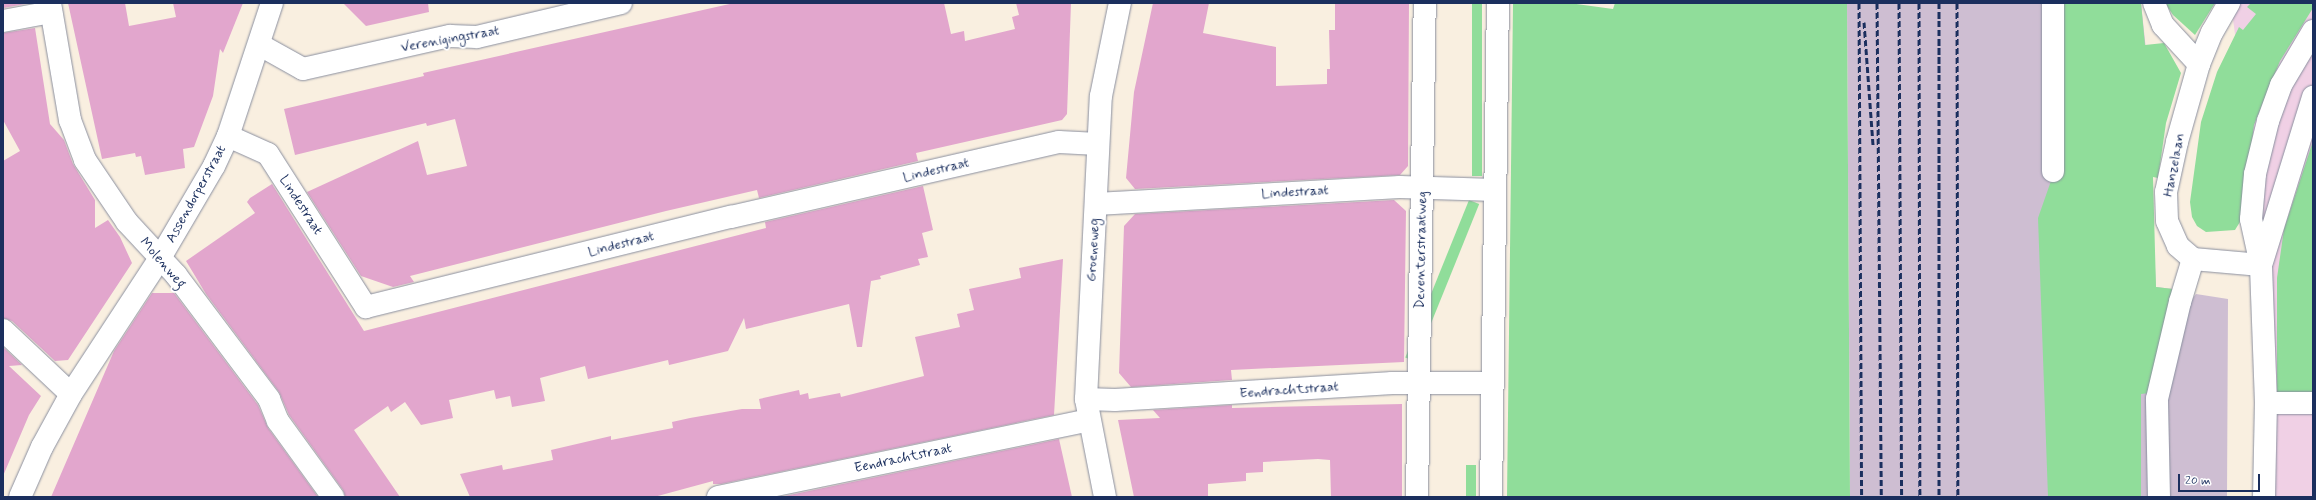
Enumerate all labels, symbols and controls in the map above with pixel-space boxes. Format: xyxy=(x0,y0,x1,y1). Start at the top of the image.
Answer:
street label: Verenigingstraat xyxy=(399,22,501,56)
street label: Hanzelaan xyxy=(2160,132,2188,198)
street label: Assendorperstraat xyxy=(162,142,230,246)
street label: Lindestraat xyxy=(901,154,971,186)
street label: Lindestraat xyxy=(276,172,326,238)
street label: Lindestraat xyxy=(1261,182,1329,202)
street label: Deventerstraatweg xyxy=(1412,191,1430,309)
street label: Groeneweg xyxy=(1083,218,1103,282)
street label: Lindestraat xyxy=(586,228,656,260)
street label: Molenweg xyxy=(136,234,190,292)
street label: Eendrachtstraat xyxy=(1239,378,1339,402)
street label: Eendrachtstraat xyxy=(853,439,953,477)
scale bar xyxy=(2180,466,2262,492)
text: 20 m xyxy=(2185,473,2211,489)

